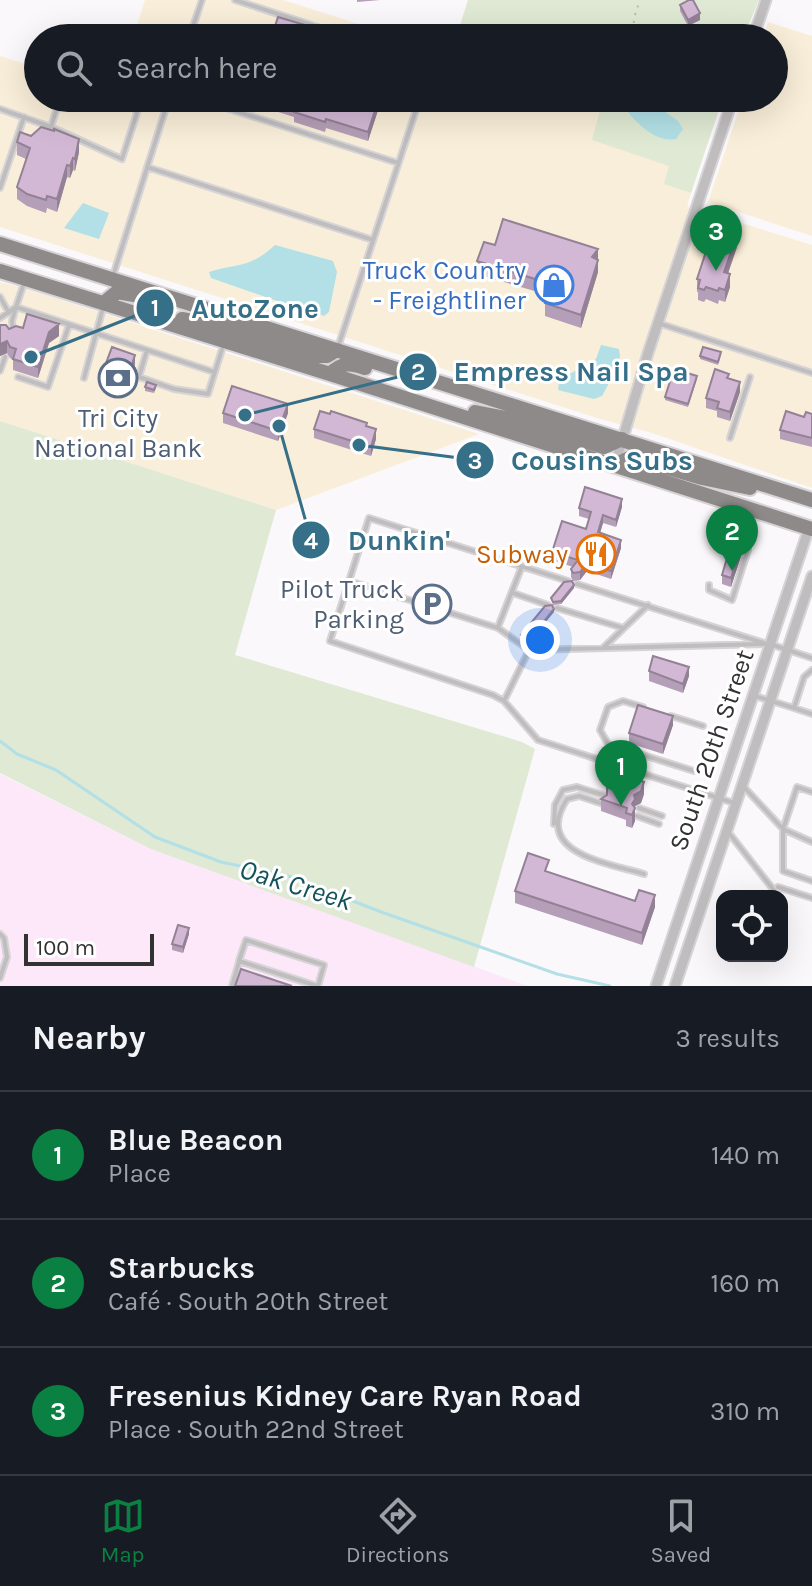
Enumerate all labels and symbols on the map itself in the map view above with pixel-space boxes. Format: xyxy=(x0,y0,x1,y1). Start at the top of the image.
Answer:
pin: 3 xyxy=(690,205,742,271)
place label: Truck Country - Freightliner xyxy=(363,255,527,316)
shop icon: Truck Country - Freightliner xyxy=(533,264,575,306)
callout: AutoZone xyxy=(135,282,335,334)
text: AutoZone xyxy=(191,292,319,325)
text: 1 xyxy=(151,294,159,322)
callout: Empress Nail Spa xyxy=(398,346,705,398)
text: Empress Nail Spa xyxy=(453,355,689,388)
bank icon: Tri City National Bank xyxy=(97,357,139,399)
text: 2 xyxy=(411,358,425,386)
place label: Tri City National Bank xyxy=(34,403,202,464)
callout: Cousins Subs xyxy=(455,434,709,486)
text: Cousins Subs xyxy=(511,444,693,477)
text: 3 xyxy=(468,447,482,475)
pin: 2 xyxy=(706,505,758,571)
callout: Dunkin' xyxy=(291,514,466,566)
text: Dunkin' xyxy=(348,524,450,557)
text: 4 xyxy=(304,527,318,555)
restaurant icon: Subway xyxy=(575,533,617,575)
place label: Subway xyxy=(476,539,568,570)
place label: Pilot Truck Parking xyxy=(280,574,404,635)
parking icon: Pilot Truck Parking xyxy=(411,583,453,625)
your location xyxy=(520,620,560,660)
street label: South 20th Street xyxy=(662,645,761,855)
pin: 1 xyxy=(595,740,647,806)
water label: Oak Creek xyxy=(236,852,357,917)
scale bar xyxy=(24,930,154,966)

